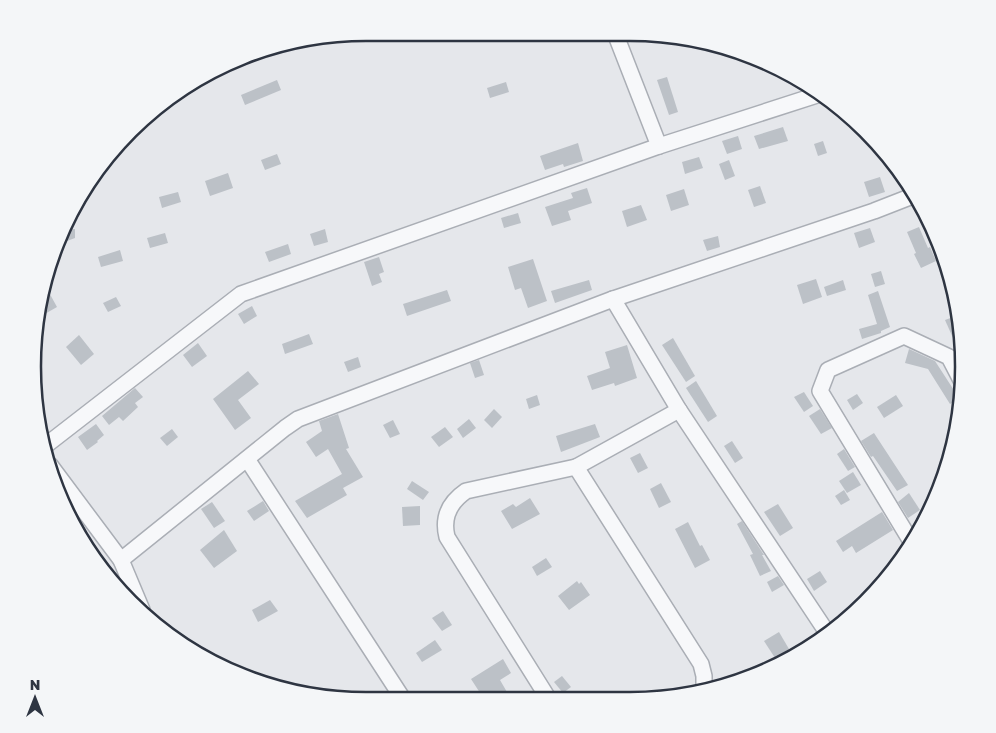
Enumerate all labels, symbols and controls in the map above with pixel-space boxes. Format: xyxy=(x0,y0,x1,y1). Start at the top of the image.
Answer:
north arrow xyxy=(10,673,60,723)
text: N xyxy=(30,676,40,693)

